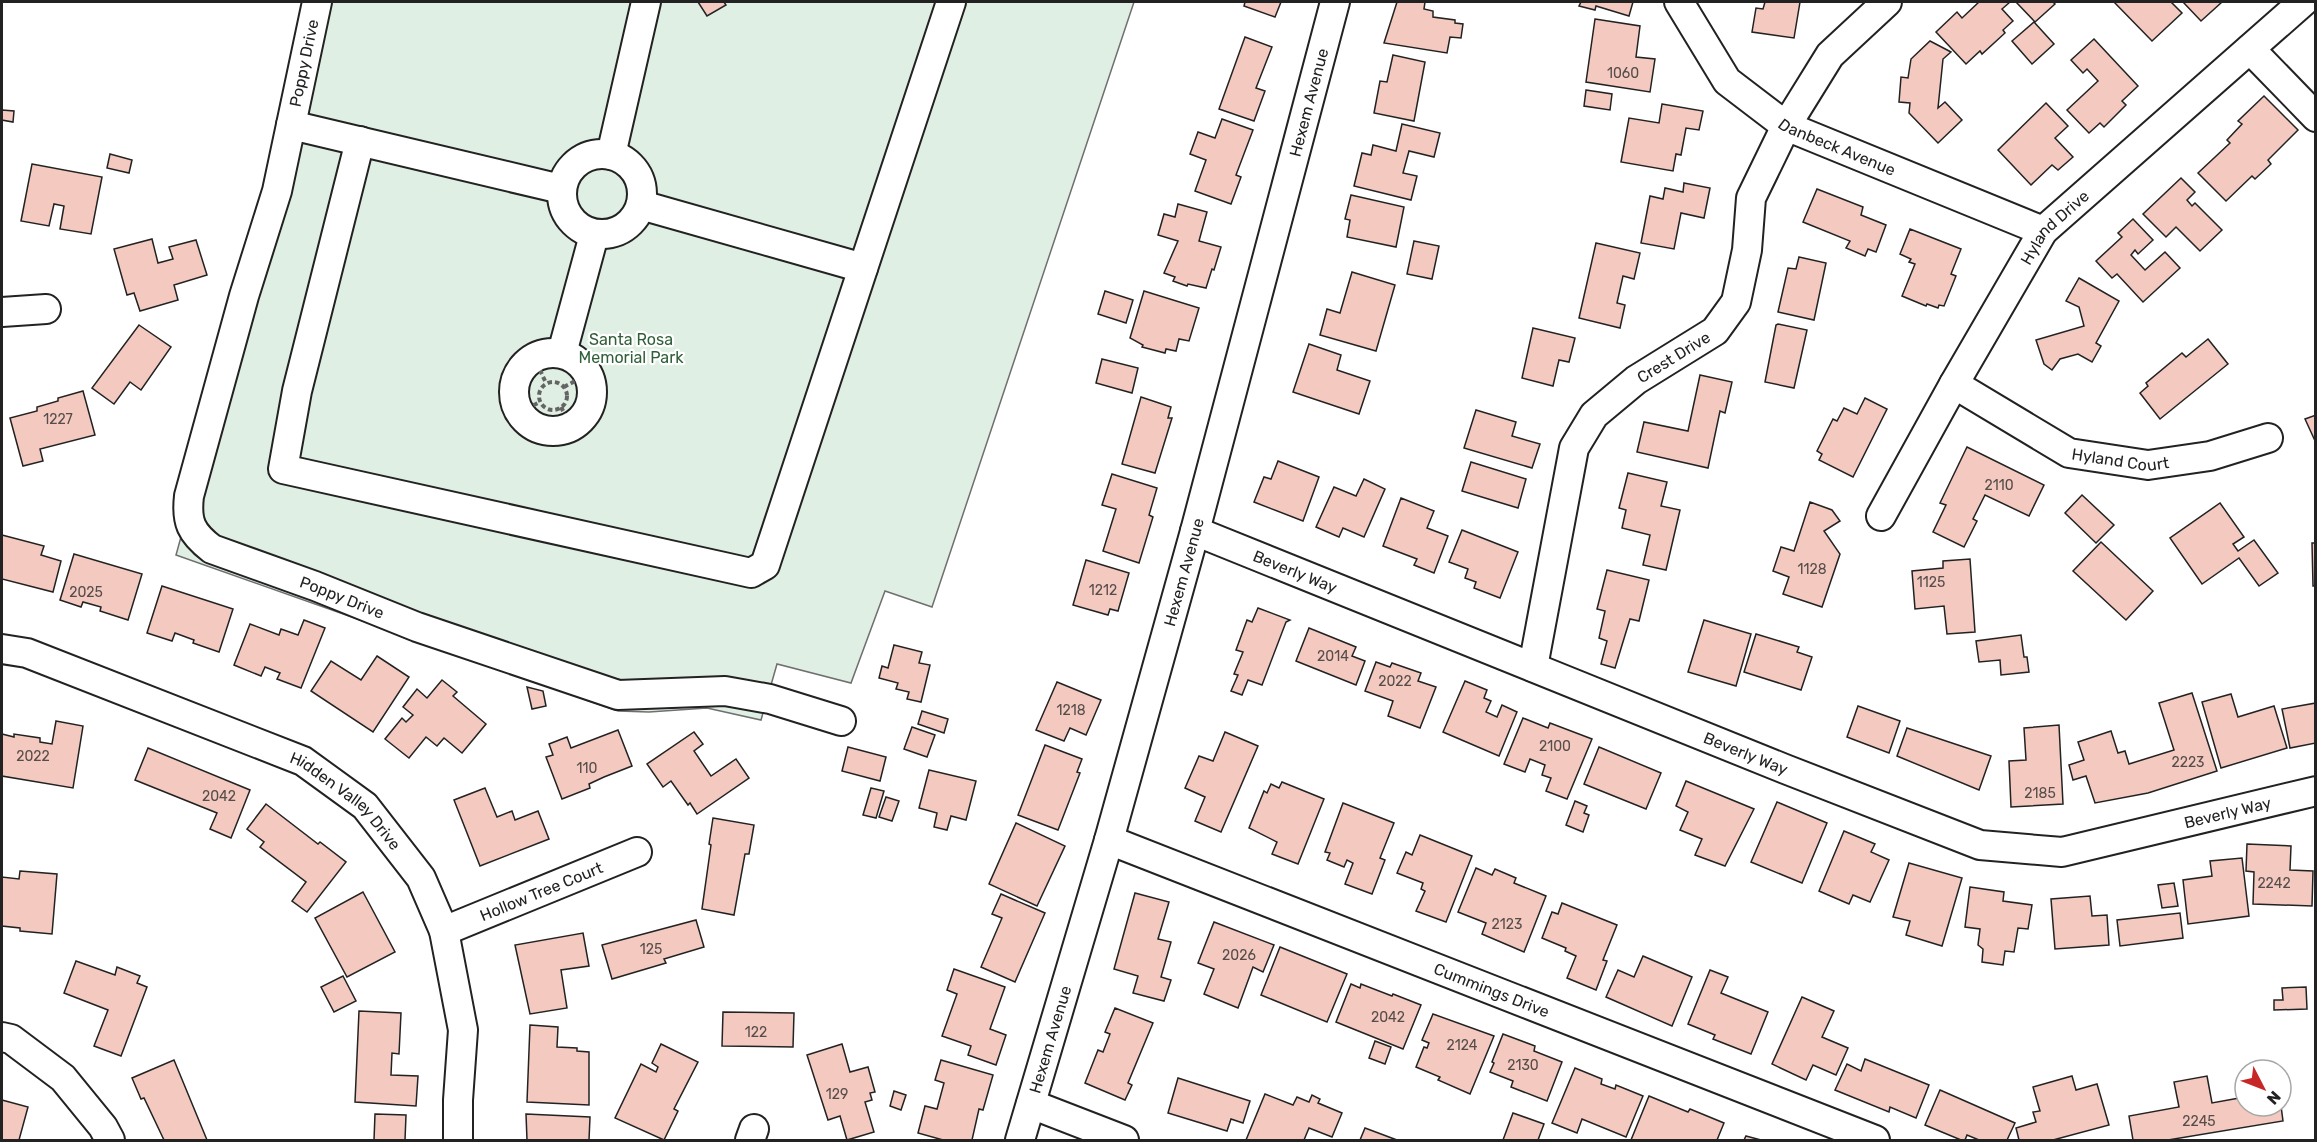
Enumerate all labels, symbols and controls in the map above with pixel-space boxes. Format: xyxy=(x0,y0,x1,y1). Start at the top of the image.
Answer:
street label: Poppy Drive xyxy=(285,17,323,108)
street label: Hexem Avenue xyxy=(1285,46,1332,159)
house number: 1060 xyxy=(1607,65,1639,82)
street label: Danbeck Avenue xyxy=(1775,114,1899,179)
street label: Hyland Drive xyxy=(2016,186,2092,268)
street label: Crest Drive xyxy=(1633,327,1713,387)
park label: Santa Rosa Memorial Park xyxy=(579,330,684,367)
house number: 1227 xyxy=(43,411,73,428)
street label: Hyland Court xyxy=(2070,444,2170,475)
house number: 2110 xyxy=(1984,477,2014,494)
street label: Hexem Avenue xyxy=(1159,516,1208,628)
street label: Beverly Way xyxy=(1250,546,1340,597)
house number: 1128 xyxy=(1797,561,1827,578)
street label: Poppy Drive xyxy=(297,572,387,622)
house number: 1125 xyxy=(1917,574,1945,591)
house number: 1212 xyxy=(1089,582,1117,599)
house number: 2025 xyxy=(69,584,103,601)
house number: 2014 xyxy=(1317,648,1349,665)
house number: 2022 xyxy=(1378,673,1412,690)
house number: 1218 xyxy=(1056,702,1086,719)
street label: Beverly Way xyxy=(1701,728,1791,779)
house number: 2100 xyxy=(1539,738,1571,755)
street label: Hidden Valley Drive xyxy=(288,747,405,854)
house number: 2022 xyxy=(16,748,50,765)
house number: 2223 xyxy=(2171,754,2205,771)
house number: 110 xyxy=(577,760,598,777)
house number: 2185 xyxy=(2024,785,2056,802)
house number: 2042 xyxy=(202,788,236,805)
street label: Beverly Way xyxy=(2182,793,2273,832)
street label: Hollow Tree Court xyxy=(477,858,605,925)
house number: 2242 xyxy=(2257,875,2291,892)
house number: 2123 xyxy=(1492,916,1522,933)
house number: 125 xyxy=(640,941,662,958)
house number: 2026 xyxy=(1222,947,1256,964)
street label: Cummings Drive xyxy=(1431,959,1552,1021)
street label: Hexem Avenue xyxy=(1025,983,1075,1095)
house number: 2042 xyxy=(1371,1009,1405,1026)
house number: 122 xyxy=(745,1024,767,1041)
house number: 2124 xyxy=(1447,1037,1478,1054)
house number: 2130 xyxy=(1507,1057,1539,1074)
north arrow xyxy=(2233,1058,2293,1118)
house number: 129 xyxy=(826,1086,848,1103)
text: N xyxy=(2263,1087,2285,1108)
house number: 2245 xyxy=(2182,1113,2216,1130)

